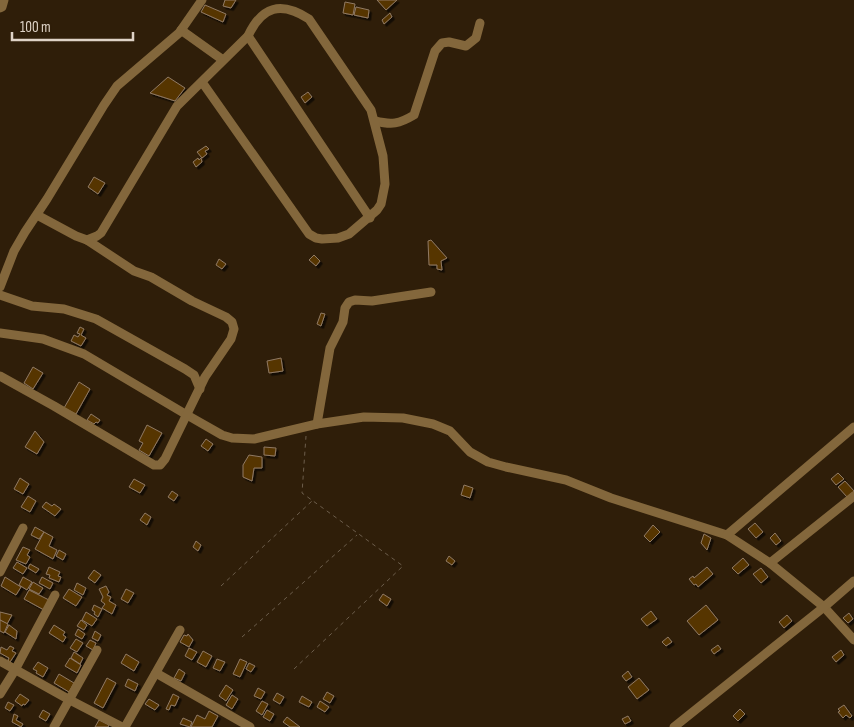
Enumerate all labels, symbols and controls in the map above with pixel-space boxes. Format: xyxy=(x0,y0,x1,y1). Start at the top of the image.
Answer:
scale bar xyxy=(12,10,134,42)
text: 100 m xyxy=(20,18,51,37)

